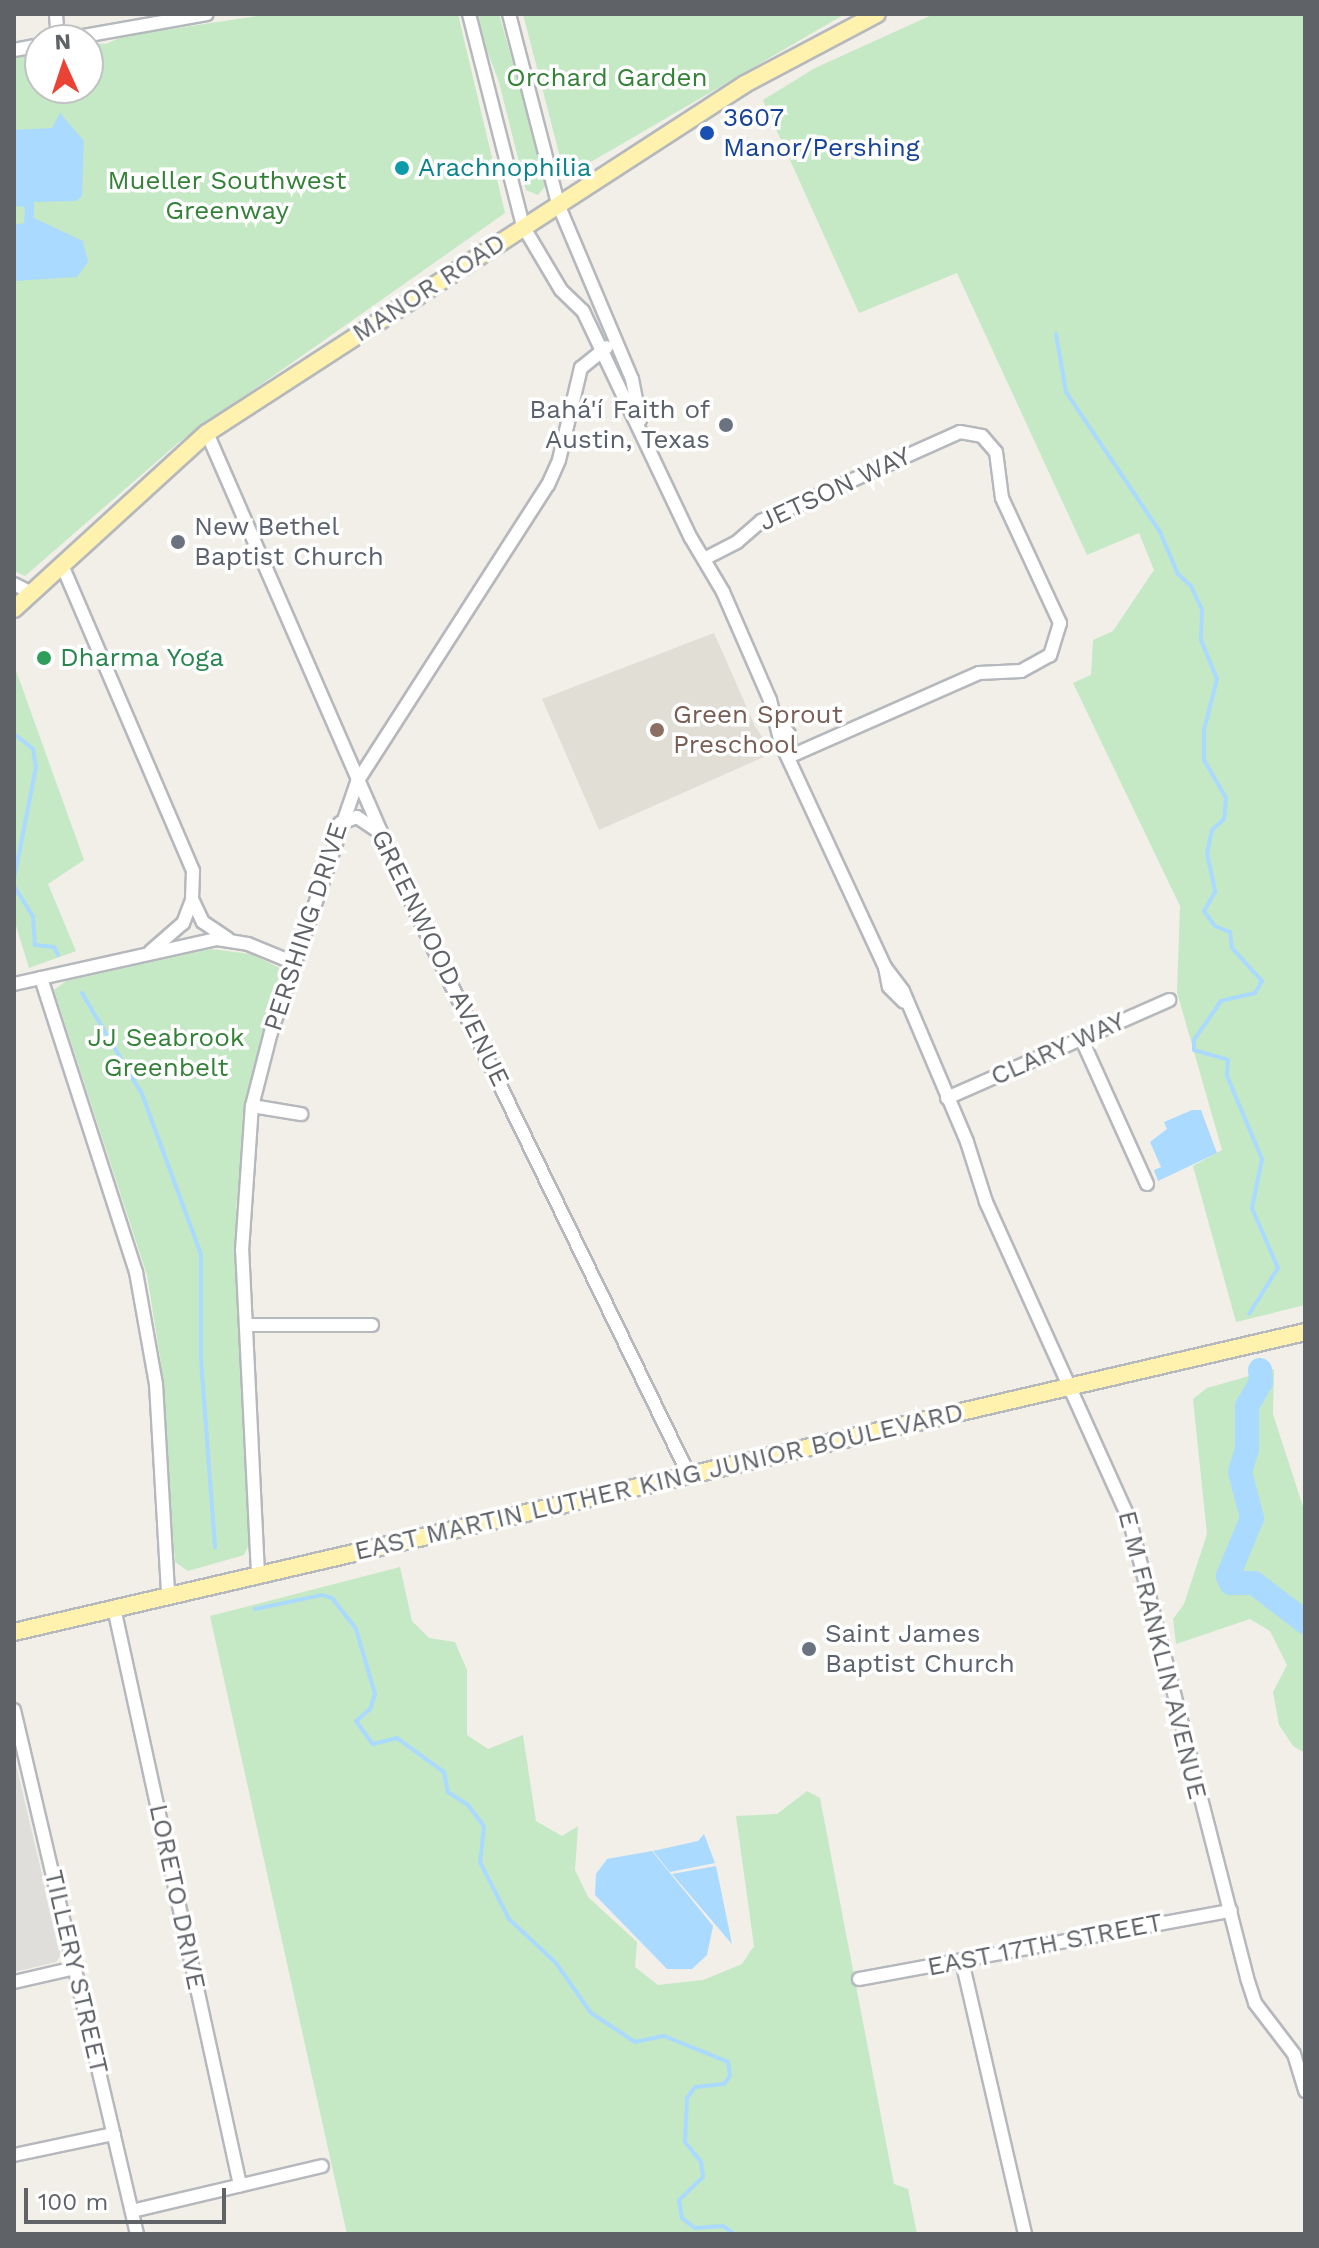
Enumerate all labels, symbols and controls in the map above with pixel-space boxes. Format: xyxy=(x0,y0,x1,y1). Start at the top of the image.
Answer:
north arrow xyxy=(24,24,104,104)
text: N xyxy=(54,29,72,54)
park label: Orchard Garden xyxy=(506,62,708,94)
place label: 3607 Manor/Pershing xyxy=(723,102,920,164)
marker: 3607 Manor/Pershing xyxy=(698,124,716,142)
place label: Arachnophilia xyxy=(418,152,591,184)
marker: Arachnophilia xyxy=(393,159,411,177)
park label: Mueller Southwest Greenway xyxy=(107,165,347,226)
street label: MANOR ROAD xyxy=(347,227,511,349)
place label: Bahá'í Faith of Austin, Texas xyxy=(529,394,710,456)
marker: Bahá'í Faith of Austin, Texas xyxy=(717,416,735,434)
street label: JETSON WAY xyxy=(754,440,916,538)
place label: New Bethel Baptist Church xyxy=(194,511,384,572)
marker: New Bethel Baptist Church xyxy=(169,533,187,551)
place label: Dharma Yoga xyxy=(60,642,226,674)
marker: Dharma Yoga xyxy=(35,649,53,667)
place label: Green Sprout Preschool xyxy=(673,699,843,760)
marker: Green Sprout Preschool xyxy=(648,721,666,739)
street label: PERSHING DRIVE xyxy=(258,819,354,1035)
street label: GREENWOOD AVENUE xyxy=(364,824,516,1092)
street label: CLARY WAY xyxy=(985,1005,1131,1093)
park label: JJ Seabrook Greenbelt xyxy=(87,1022,245,1084)
street label: EAST MARTIN LUTHER KING JUNIOR BOULEVARD xyxy=(351,1396,967,1568)
street label: E M FRANKLIN AVENUE xyxy=(1111,1507,1213,1803)
place label: Saint James Baptist Church xyxy=(825,1618,1015,1680)
marker: Saint James Baptist Church xyxy=(800,1640,818,1658)
street label: LORETO DRIVE xyxy=(142,1801,212,1993)
street label: TILLERY STREET xyxy=(37,1867,115,2077)
street label: EAST 17TH STREET xyxy=(924,1907,1166,1983)
scale bar xyxy=(28,2172,230,2222)
text: 100 m xyxy=(38,2188,108,2216)

